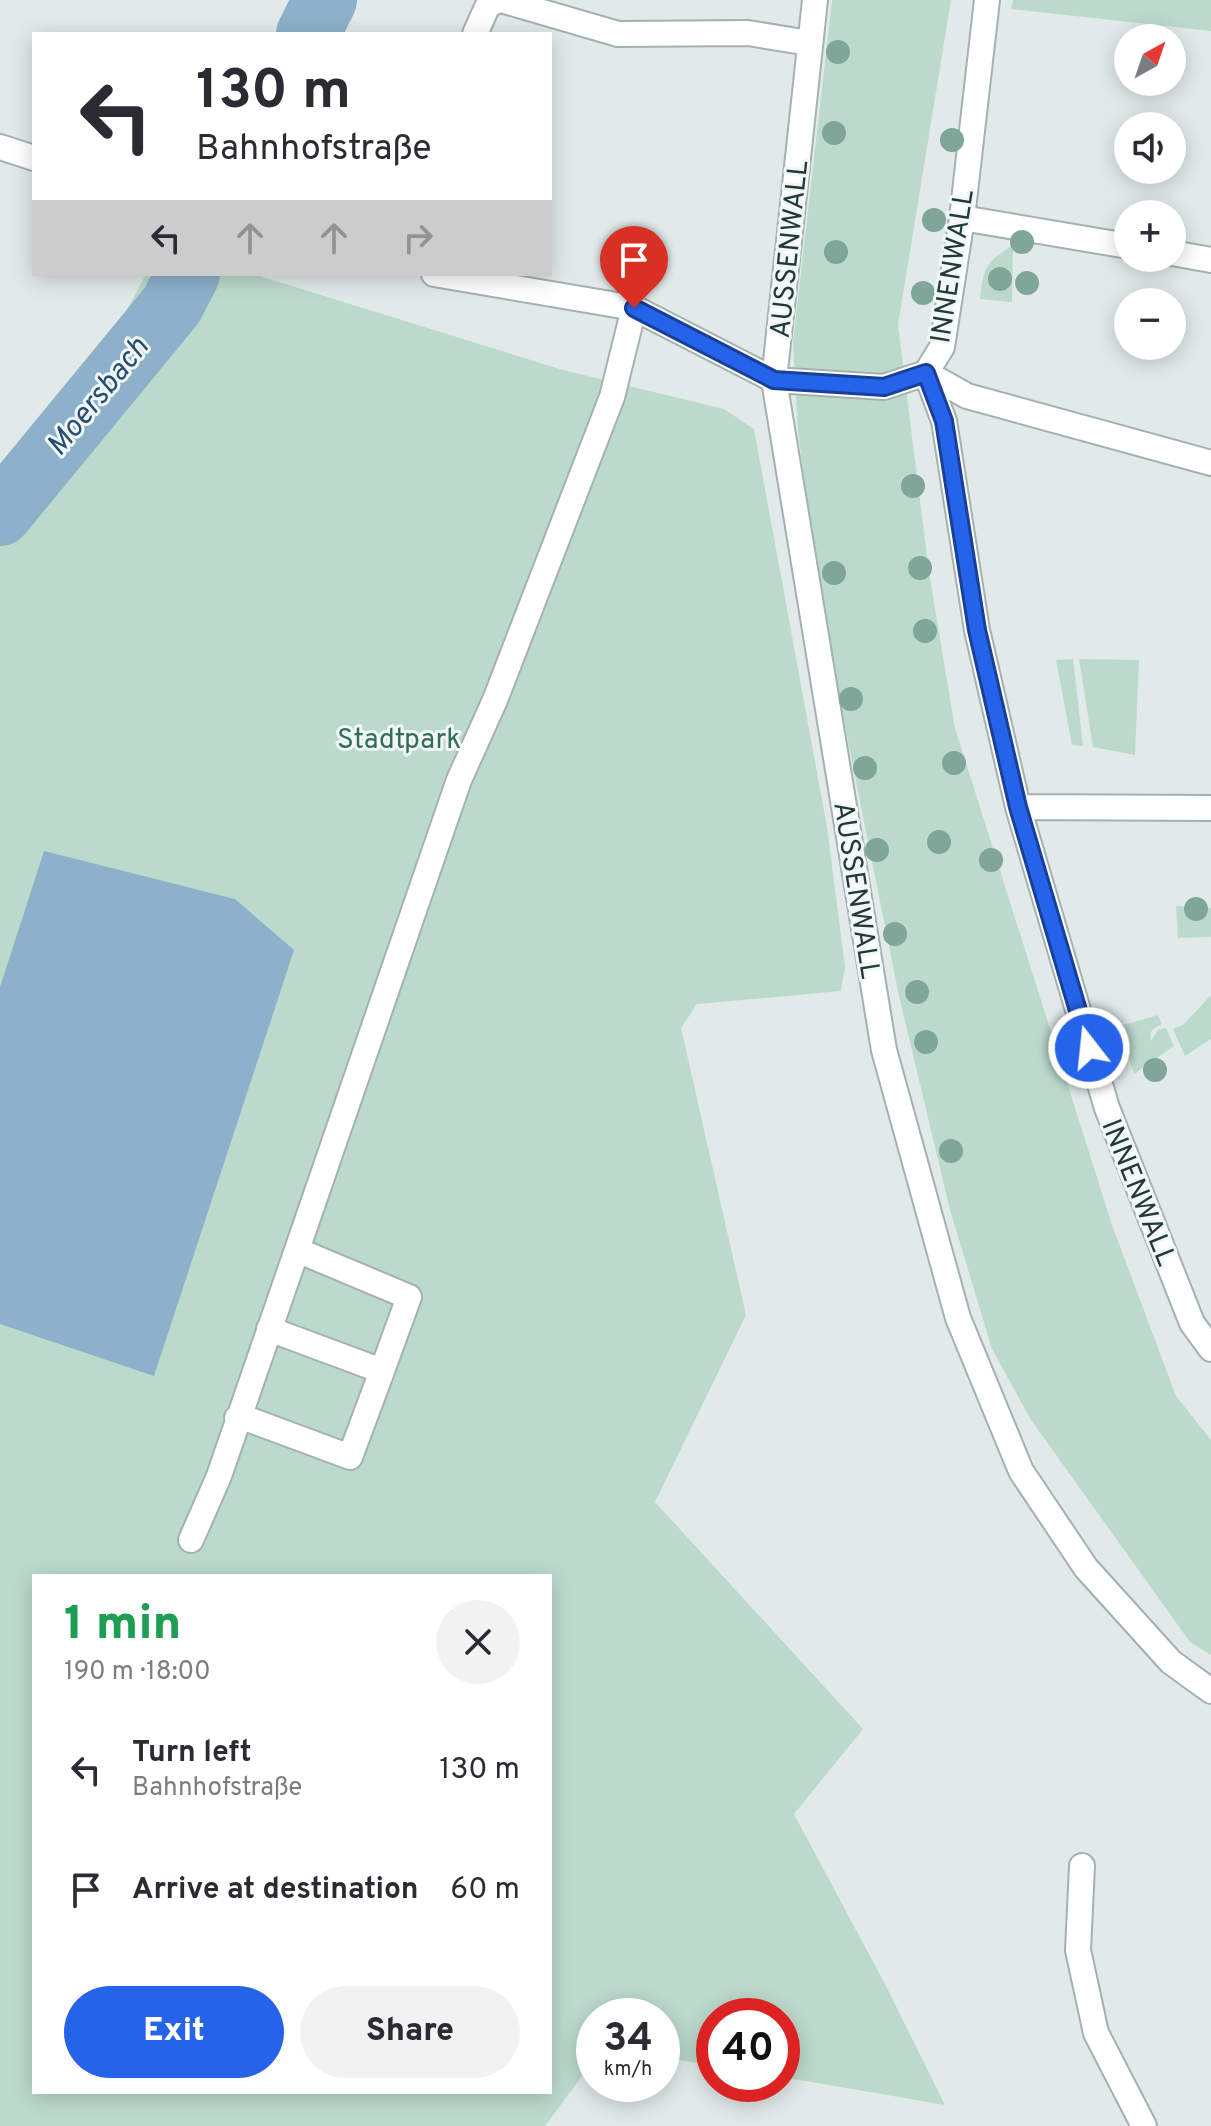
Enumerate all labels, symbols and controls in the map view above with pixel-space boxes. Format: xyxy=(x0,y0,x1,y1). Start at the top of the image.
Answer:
north arrow xyxy=(1114,24,1186,96)
map controls xyxy=(1114,24,1186,360)
text: 130 m xyxy=(196,58,351,128)
icon: left xyxy=(64,64,168,168)
button: sound xyxy=(1114,112,1186,184)
text: Bahnhofstraße xyxy=(196,127,432,173)
street label: AUSSENWALL xyxy=(764,158,818,340)
street label: INNENWALL xyxy=(924,187,984,346)
button: + xyxy=(1114,200,1186,272)
icon: left xyxy=(144,216,188,260)
icon: ahead xyxy=(228,216,272,260)
icon: ahead xyxy=(312,216,356,260)
icon: right xyxy=(396,216,440,260)
pin xyxy=(600,226,668,308)
icon: arrive xyxy=(612,238,656,282)
button: − xyxy=(1114,288,1186,360)
water label: Moersbach xyxy=(40,331,158,464)
park label: Stadtpark xyxy=(337,723,461,759)
street label: AUSSENWALL xyxy=(823,799,887,982)
position arrow xyxy=(1047,1006,1131,1090)
street label: INNENWALL xyxy=(1091,1114,1183,1272)
text: 1 min xyxy=(64,1596,181,1656)
button: close xyxy=(436,1600,520,1684)
text: 190 m · 18:00 xyxy=(64,1656,211,1689)
text: Turn left xyxy=(132,1735,252,1772)
icon: left xyxy=(64,1748,108,1792)
text: 130 m xyxy=(439,1752,520,1789)
text: Bahnhofstraße xyxy=(132,1772,302,1805)
icon: arrive xyxy=(64,1868,108,1912)
text: Arrive at destination xyxy=(132,1872,418,1909)
text: 60 m xyxy=(450,1872,520,1909)
button: Exit xyxy=(64,1986,284,2078)
button: Share xyxy=(300,1986,520,2078)
speed limit sign: 40 xyxy=(696,1998,800,2102)
text: 34 xyxy=(603,2015,653,2065)
text: km/h xyxy=(604,2057,652,2083)

